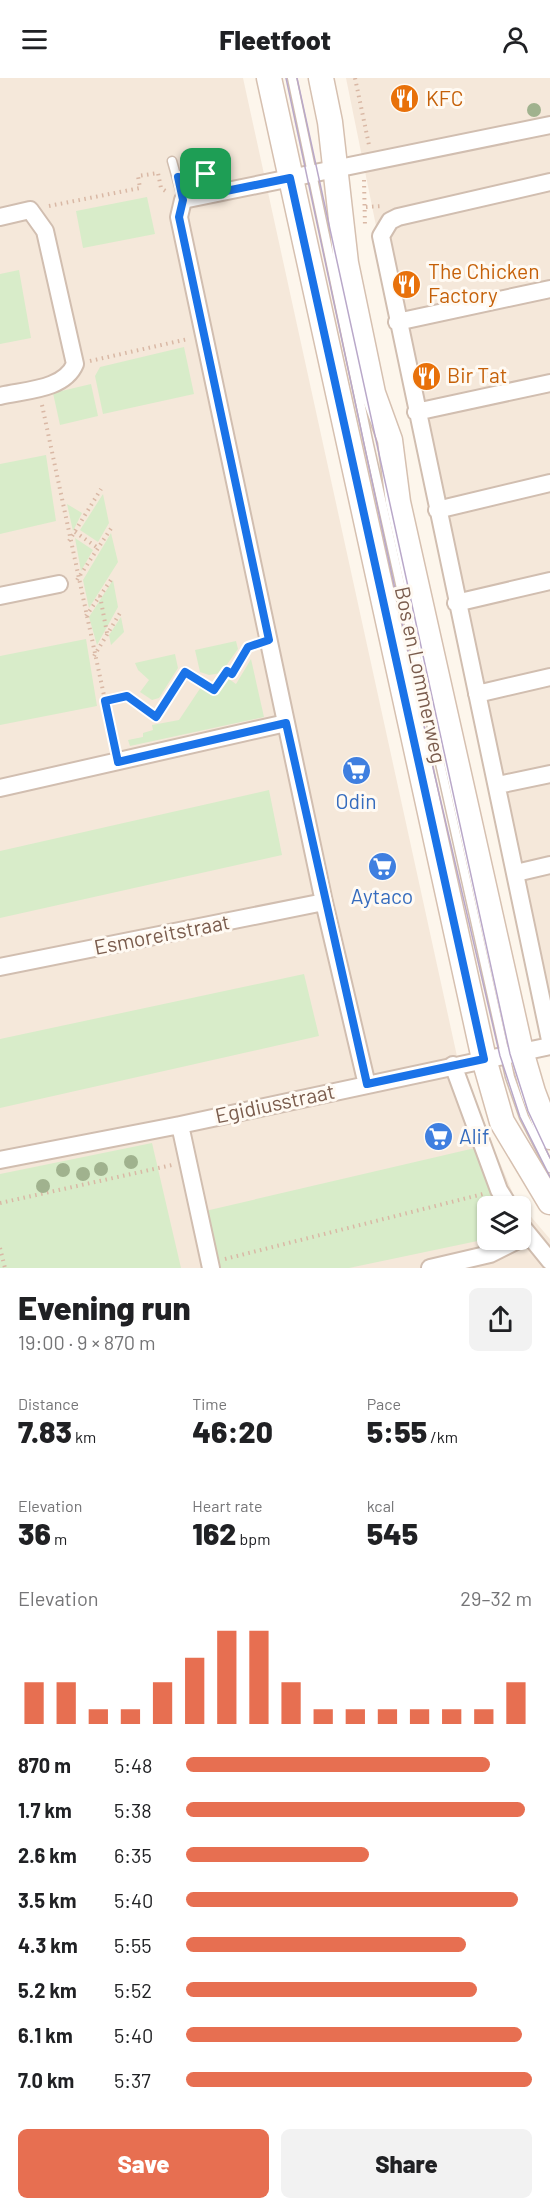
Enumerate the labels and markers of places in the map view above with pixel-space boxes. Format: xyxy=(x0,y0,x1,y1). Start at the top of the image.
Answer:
restaurant icon: KFC xyxy=(389,83,421,115)
place label: KFC xyxy=(426,85,463,110)
pin xyxy=(180,148,231,199)
place label: The Chicken Factory xyxy=(428,258,540,307)
restaurant icon: The Chicken Factory xyxy=(391,268,423,300)
restaurant icon: Bir Tat xyxy=(410,360,442,392)
place label: Bir Tat xyxy=(447,362,507,387)
supermarket icon: Odin xyxy=(340,755,372,787)
place label: Odin xyxy=(335,788,377,813)
supermarket icon: Aytaco xyxy=(366,850,398,882)
place label: Aytaco xyxy=(351,883,413,908)
supermarket icon: Alif xyxy=(422,1121,454,1153)
place label: Alif xyxy=(459,1123,489,1148)

